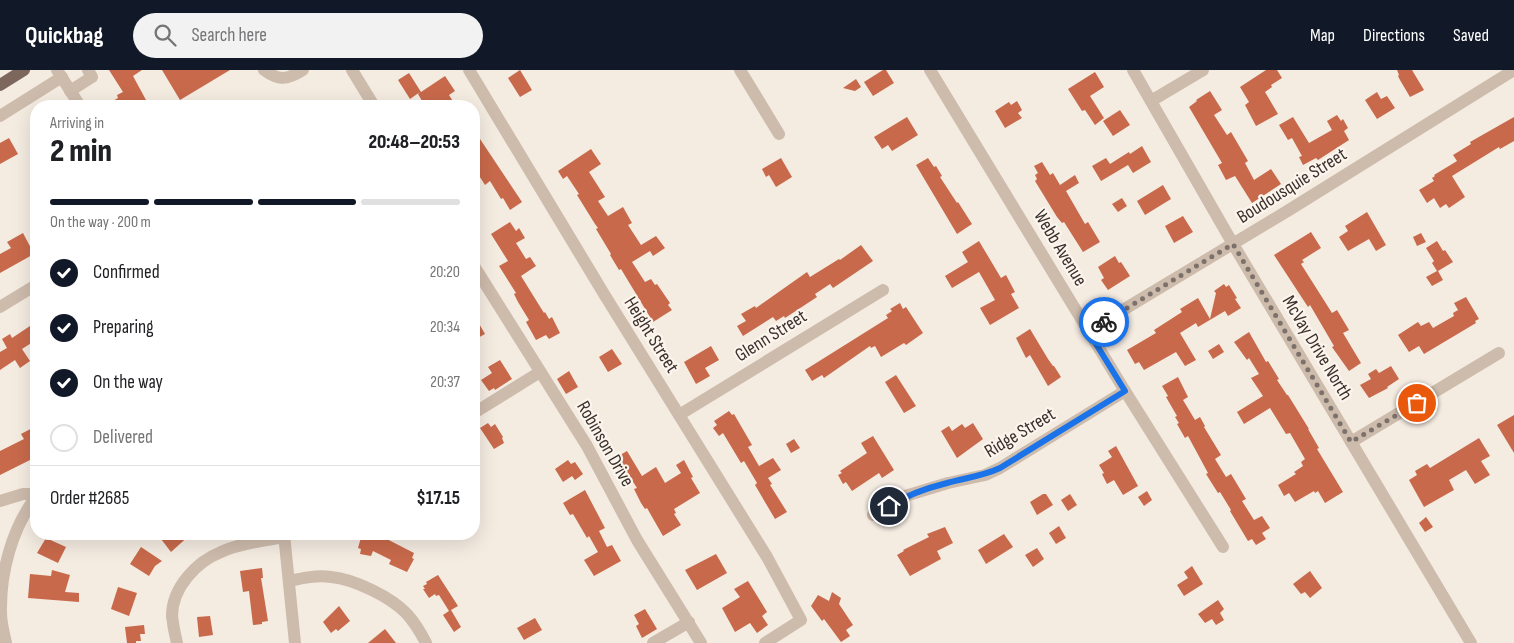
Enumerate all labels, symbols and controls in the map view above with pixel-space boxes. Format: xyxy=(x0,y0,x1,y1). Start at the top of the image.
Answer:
search box xyxy=(133,13,483,58)
text: Quickbag xyxy=(25,21,103,50)
icon: search xyxy=(151,21,179,49)
text: Search here xyxy=(191,24,267,47)
text: Map xyxy=(1310,25,1335,46)
text: Directions xyxy=(1363,25,1425,46)
text: Saved xyxy=(1453,25,1489,46)
text: Arriving in xyxy=(50,114,104,133)
text: 20:48–20:53 xyxy=(368,131,460,154)
text: 2 min xyxy=(50,132,112,171)
street label: Boudousquie Street xyxy=(1233,143,1351,229)
street label: Webb Avenue xyxy=(1028,206,1092,290)
text: On the way · 200 m xyxy=(50,213,151,232)
icon: check xyxy=(50,259,78,287)
text: Confirmed xyxy=(93,261,160,284)
text: 20:20 xyxy=(430,263,460,282)
street label: McVay Drive North xyxy=(1277,292,1357,404)
street label: Height Street xyxy=(619,293,684,378)
courier xyxy=(1079,297,1129,347)
street label: Glenn Street xyxy=(731,305,811,367)
icon: bike xyxy=(1090,308,1118,336)
icon: check xyxy=(50,314,78,342)
text: Preparing xyxy=(93,316,154,339)
text: 20:34 xyxy=(430,318,460,337)
icon: check xyxy=(50,369,78,397)
text: On the way xyxy=(93,371,163,394)
text: 20:37 xyxy=(430,373,460,392)
pin xyxy=(1396,382,1438,424)
icon: bag xyxy=(1403,389,1431,417)
street label: Robinson Drive xyxy=(571,397,639,491)
street label: Ridge Street xyxy=(980,403,1060,463)
text: Delivered xyxy=(93,426,153,449)
pin xyxy=(868,485,910,527)
text: Order #2685 xyxy=(50,487,129,510)
text: $17.15 xyxy=(416,487,460,510)
icon: home xyxy=(875,492,903,520)

